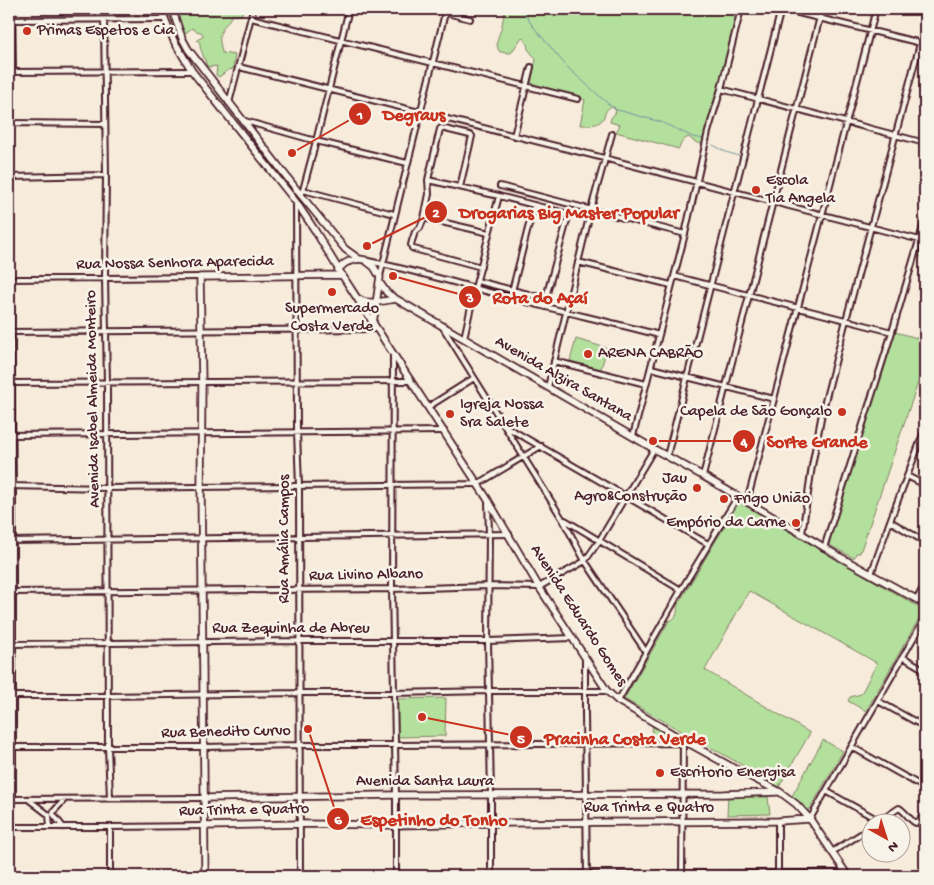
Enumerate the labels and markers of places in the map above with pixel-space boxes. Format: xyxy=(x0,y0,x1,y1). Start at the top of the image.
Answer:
place label: Primas Espetos e Cia xyxy=(36,22,176,41)
marker: Primas Espetos e Cia xyxy=(21,25,33,37)
callout: Degraus xyxy=(347,98,455,131)
place label: Escola Tia Angela xyxy=(765,172,836,209)
marker: Escola Tia Angela xyxy=(750,184,762,196)
callout: Drogarias Big Master Popular xyxy=(424,195,688,228)
callout: Rota do Açaí xyxy=(458,280,598,313)
marker: Supermercado Costa Verde xyxy=(326,286,338,298)
place label: Supermercado Costa Verde xyxy=(285,300,379,337)
place label: ARENA CABRÃO xyxy=(598,344,704,364)
marker: ARENA CABRÃO xyxy=(582,348,594,360)
place label: Igreja Nossa Sra Salete xyxy=(460,396,545,433)
place label: Capela de São Gonçalo xyxy=(680,403,832,422)
marker: Capela de São Gonçalo xyxy=(836,406,848,418)
marker: Igreja Nossa Sra Salete xyxy=(444,408,456,420)
callout: Sorte Grande xyxy=(732,424,878,457)
place label: Jau Agro&Construção xyxy=(574,470,687,507)
marker: Jau Agro&Construção xyxy=(691,482,703,494)
place label: Frigo União xyxy=(733,490,810,509)
marker: Frigo União xyxy=(718,493,730,505)
place label: Empório da Carne xyxy=(666,514,787,533)
marker: Empório da Carne xyxy=(790,517,802,529)
callout: Pracinha Costa Verde xyxy=(509,721,715,754)
place label: Escritorio Energisa xyxy=(670,764,796,783)
marker: Escritorio Energisa xyxy=(654,767,666,779)
callout: Espetinho do Tonho xyxy=(326,802,518,835)

